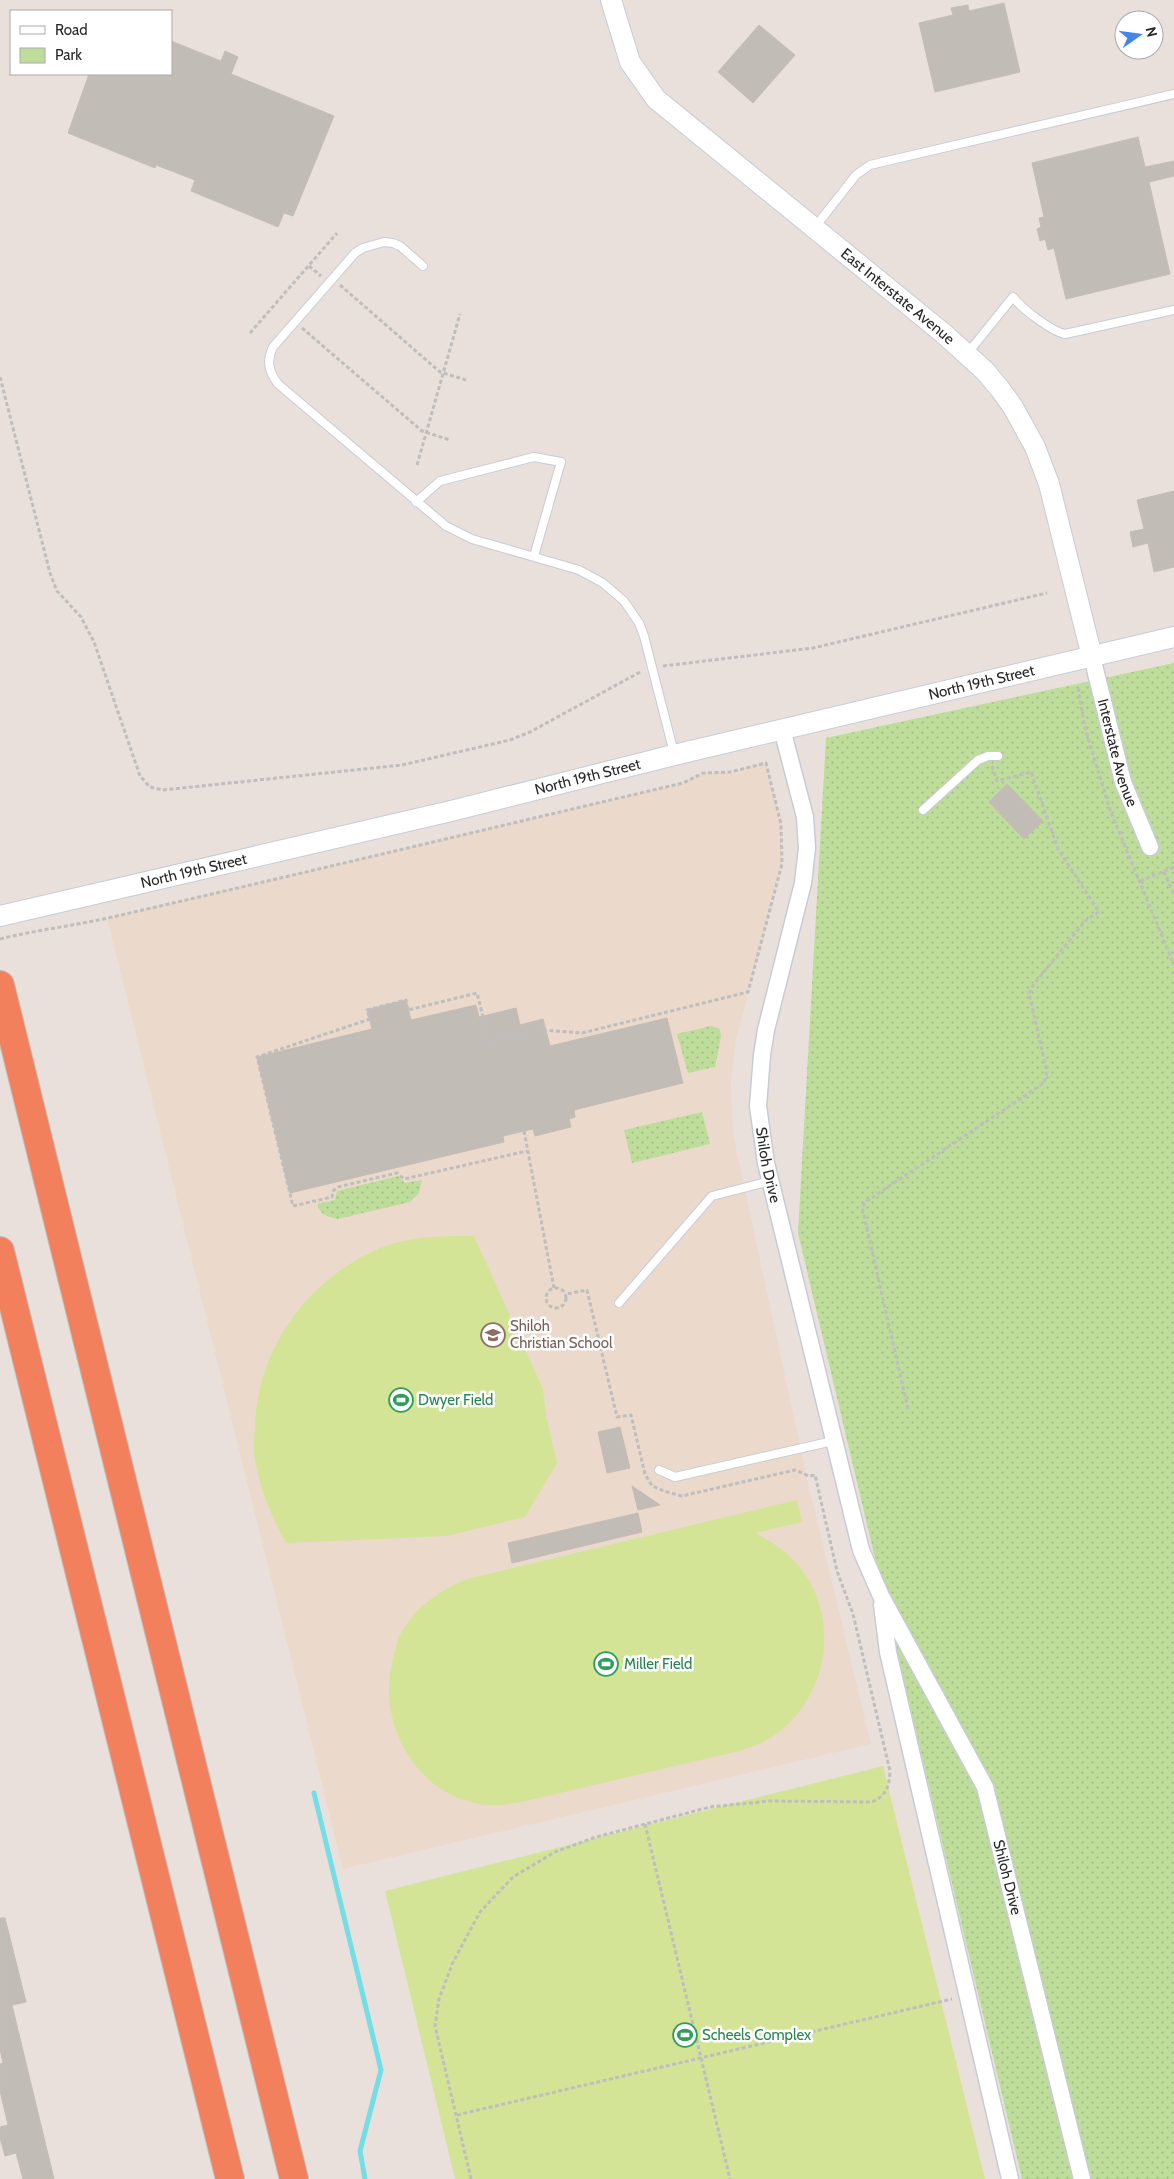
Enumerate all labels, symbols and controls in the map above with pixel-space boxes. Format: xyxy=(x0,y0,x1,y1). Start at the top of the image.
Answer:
legend xyxy=(10,10,172,75)
north arrow xyxy=(1114,10,1164,60)
text: Road xyxy=(55,21,88,39)
text: N xyxy=(1142,25,1162,39)
text: Park xyxy=(55,46,82,64)
street label: East Interstate Avenue xyxy=(837,244,958,348)
street label: North 19th Street xyxy=(927,661,1036,704)
street label: Interstate Avenue xyxy=(1094,697,1141,810)
street label: North 19th Street xyxy=(533,755,643,799)
street label: North 19th Street xyxy=(139,850,249,892)
street label: Shiloh Drive xyxy=(752,1126,784,1205)
place label: Shiloh Christian School xyxy=(510,1317,613,1352)
school or university icon: Shiloh Christian School xyxy=(480,1322,506,1348)
sports icon: Dwyer Field xyxy=(388,1387,414,1413)
place label: Dwyer Field xyxy=(418,1391,493,1409)
sports icon: Miller Field xyxy=(593,1651,619,1677)
place label: Miller Field xyxy=(624,1655,692,1673)
street label: Shiloh Drive xyxy=(989,1838,1025,1917)
sports icon: Scheels Complex xyxy=(672,2022,698,2048)
place label: Scheels Complex xyxy=(702,2026,811,2044)

